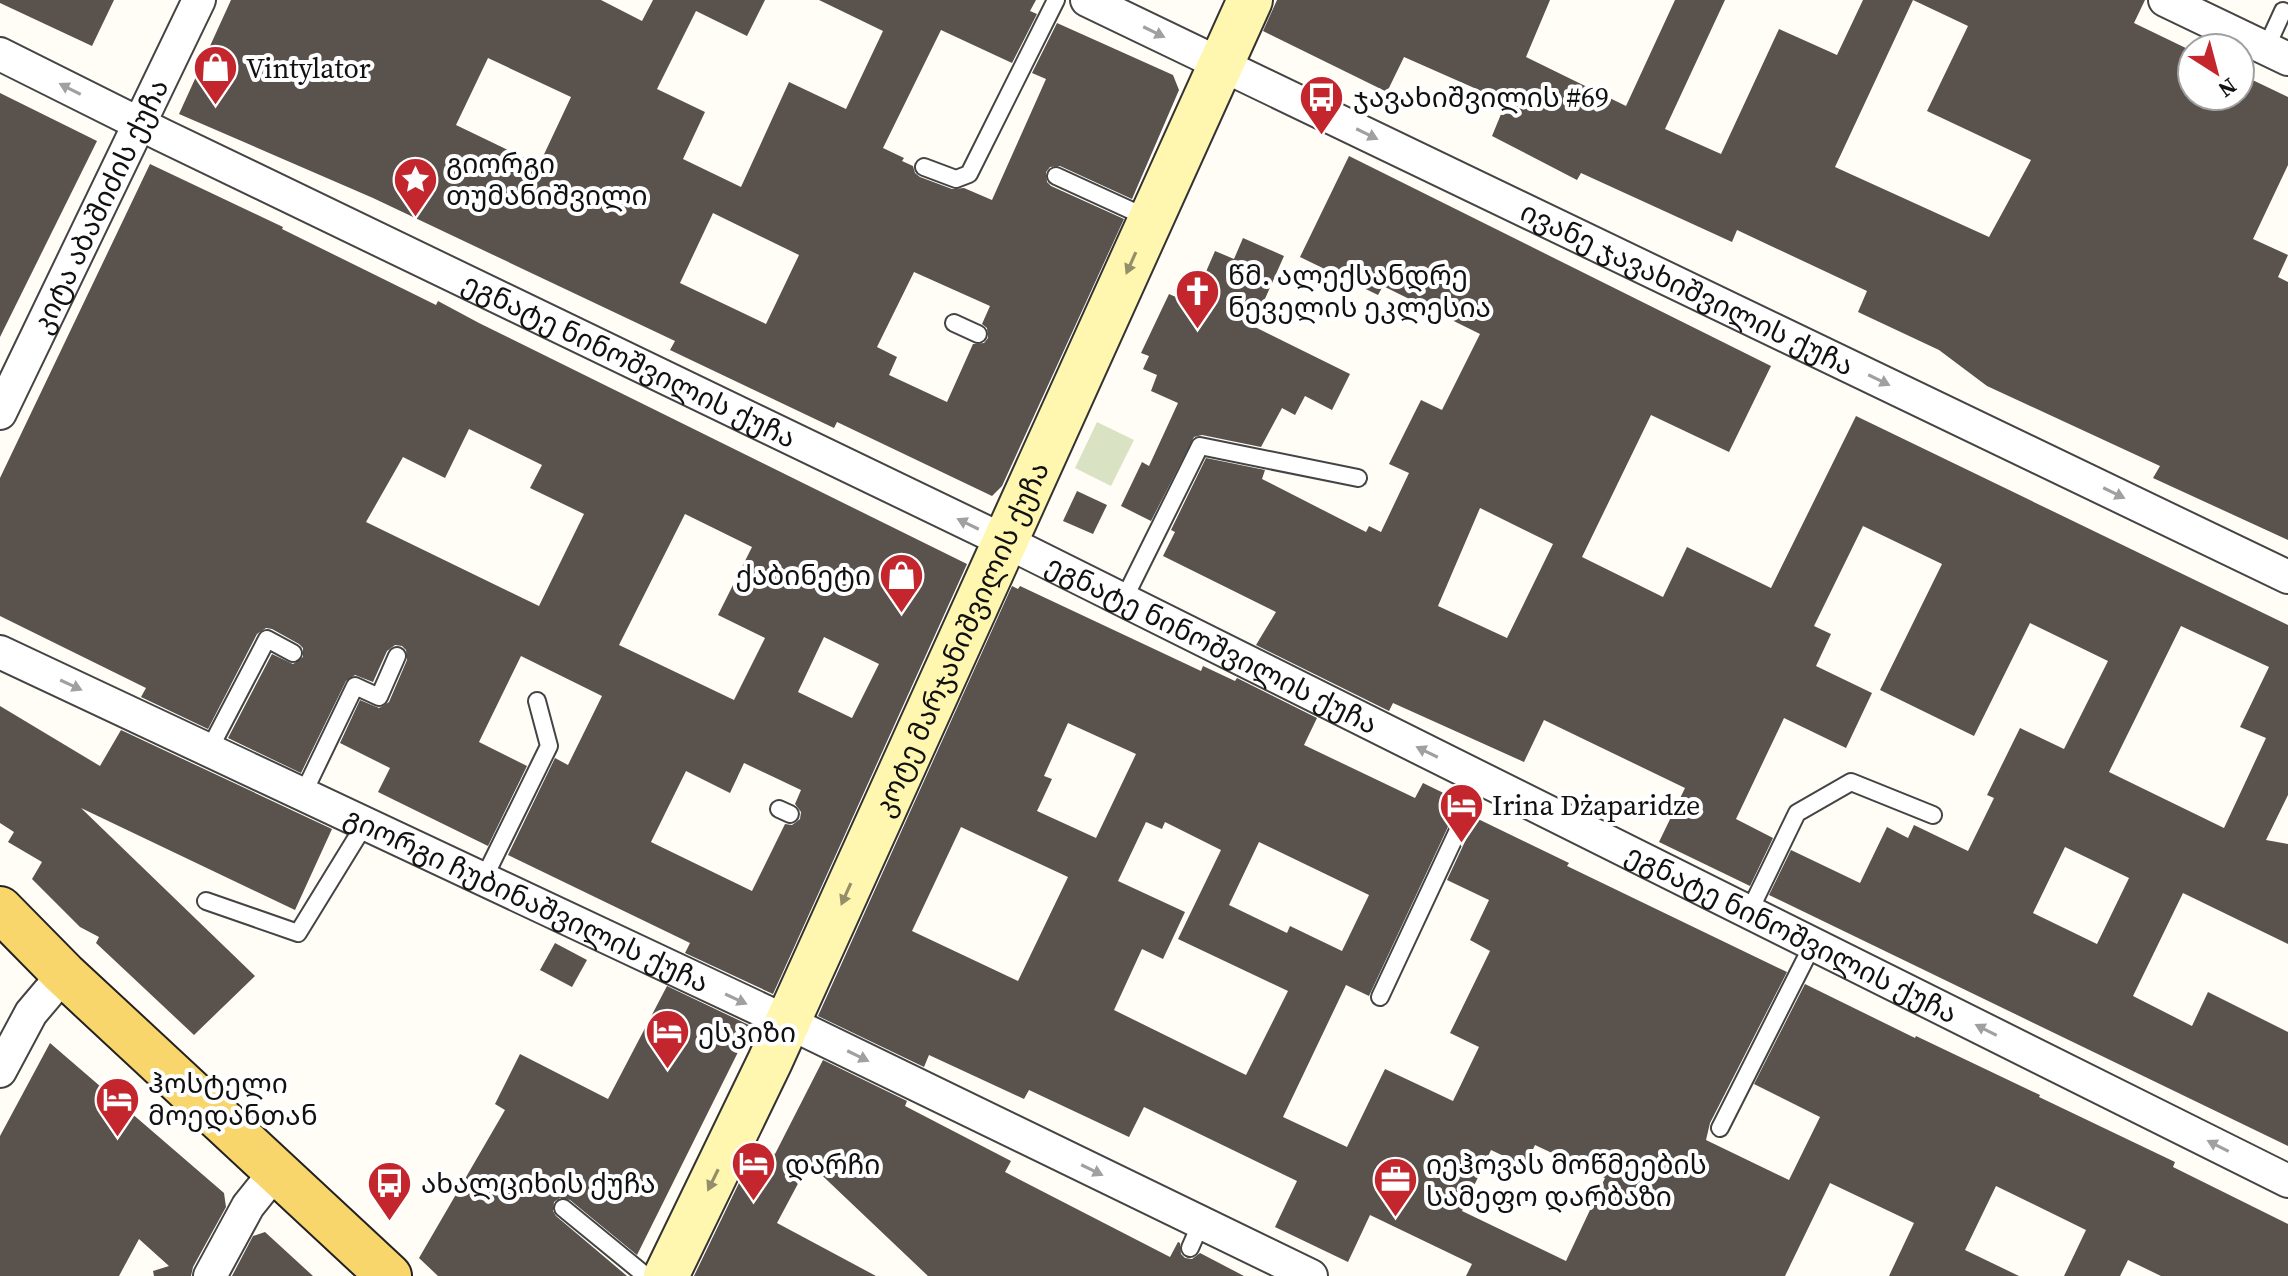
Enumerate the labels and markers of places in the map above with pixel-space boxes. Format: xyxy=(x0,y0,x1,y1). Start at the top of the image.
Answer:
shop icon: Vintylator xyxy=(191,44,239,107)
place label: Vintylator xyxy=(246,49,371,87)
bus stop icon: ჯავახიშვილის #69 xyxy=(1298,73,1346,136)
place label: ჯავახიშვილის #69 xyxy=(1353,78,1609,116)
place label: გიორგი თუმანიშვილი xyxy=(446,144,648,214)
place icon: გიორგი თუმანიშვილი xyxy=(391,155,439,218)
place label: წმ. ალექსანდრე ნეველის ეკლესია xyxy=(1228,256,1491,326)
church icon: წმ. ალექსანდრე ნეველის ეკლესია xyxy=(1173,267,1221,330)
shop icon: ქაბინეტი xyxy=(878,551,926,614)
place label: ქაბინეტი xyxy=(735,556,871,594)
hotel icon: Irina Dżaparidze xyxy=(1437,781,1485,844)
place label: Irina Dżaparidze xyxy=(1492,786,1700,824)
hotel icon: ესკიზი xyxy=(643,1008,691,1071)
place label: ესკიზი xyxy=(698,1013,796,1051)
place label: ჰოსტელი მოედანთან xyxy=(148,1064,318,1134)
hotel icon: ჰოსტელი მოედანთან xyxy=(93,1075,141,1138)
hotel icon: დარჩი xyxy=(730,1140,778,1203)
place label: დარჩი xyxy=(785,1145,880,1183)
place label: იეჰოვას მოწმეების სამეფო დარბაზი xyxy=(1426,1145,1707,1215)
office icon: იეჰოვას მოწმეების სამეფო დარბაზი xyxy=(1371,1156,1419,1219)
bus stop icon: ახალციხის ქუჩა xyxy=(366,1159,414,1222)
place label: ახალციხის ქუჩა xyxy=(421,1164,656,1202)

